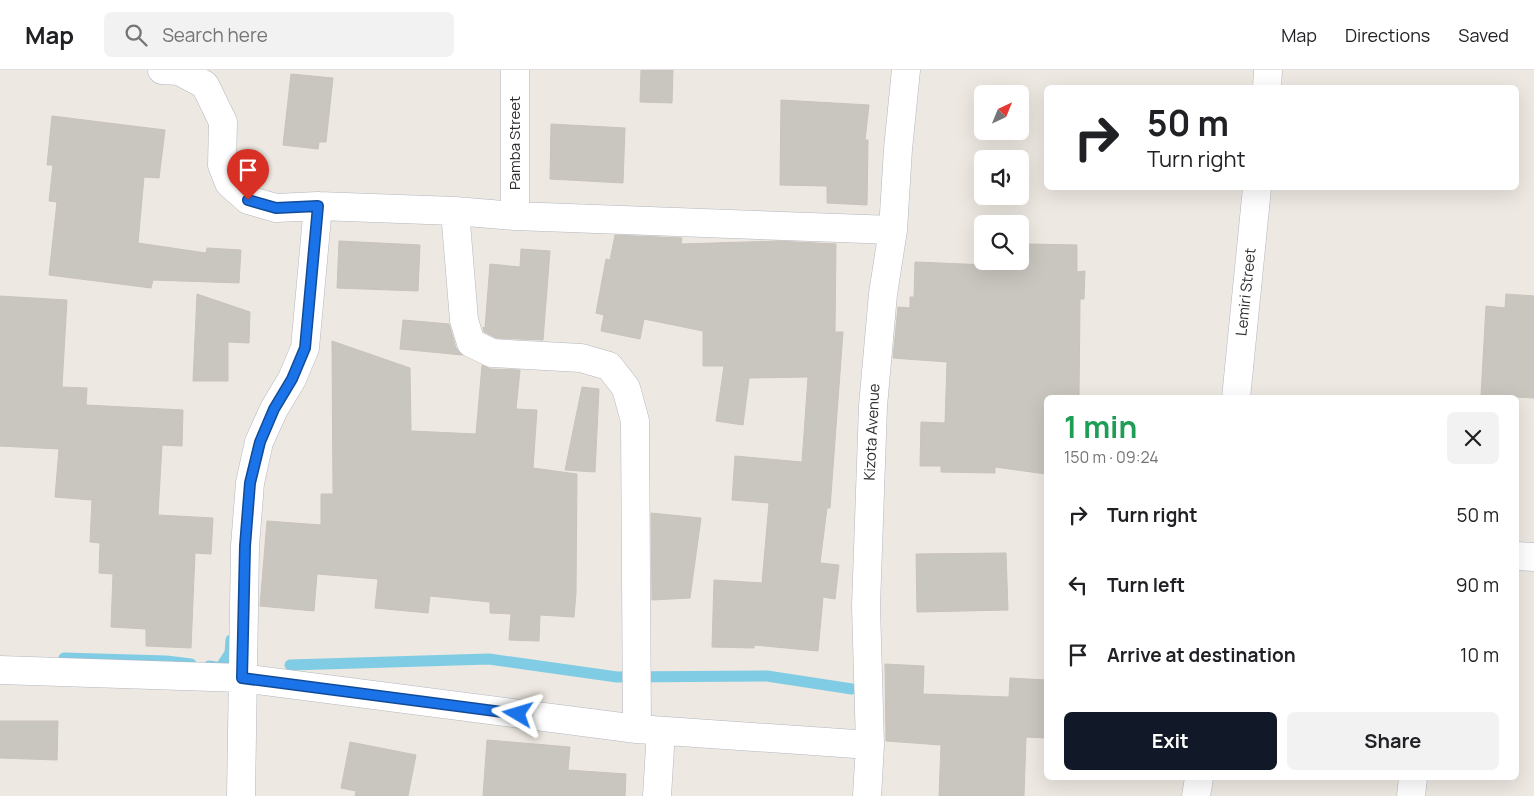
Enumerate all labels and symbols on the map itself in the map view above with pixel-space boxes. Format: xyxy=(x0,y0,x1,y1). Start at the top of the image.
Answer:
north arrow xyxy=(974,85,1029,140)
street label: Pamba Street xyxy=(504,96,525,190)
pin xyxy=(227,149,269,200)
street label: Lemiri Street xyxy=(1230,247,1261,337)
street label: Kizota Avenue xyxy=(858,383,885,481)
position arrow xyxy=(491,687,543,739)

